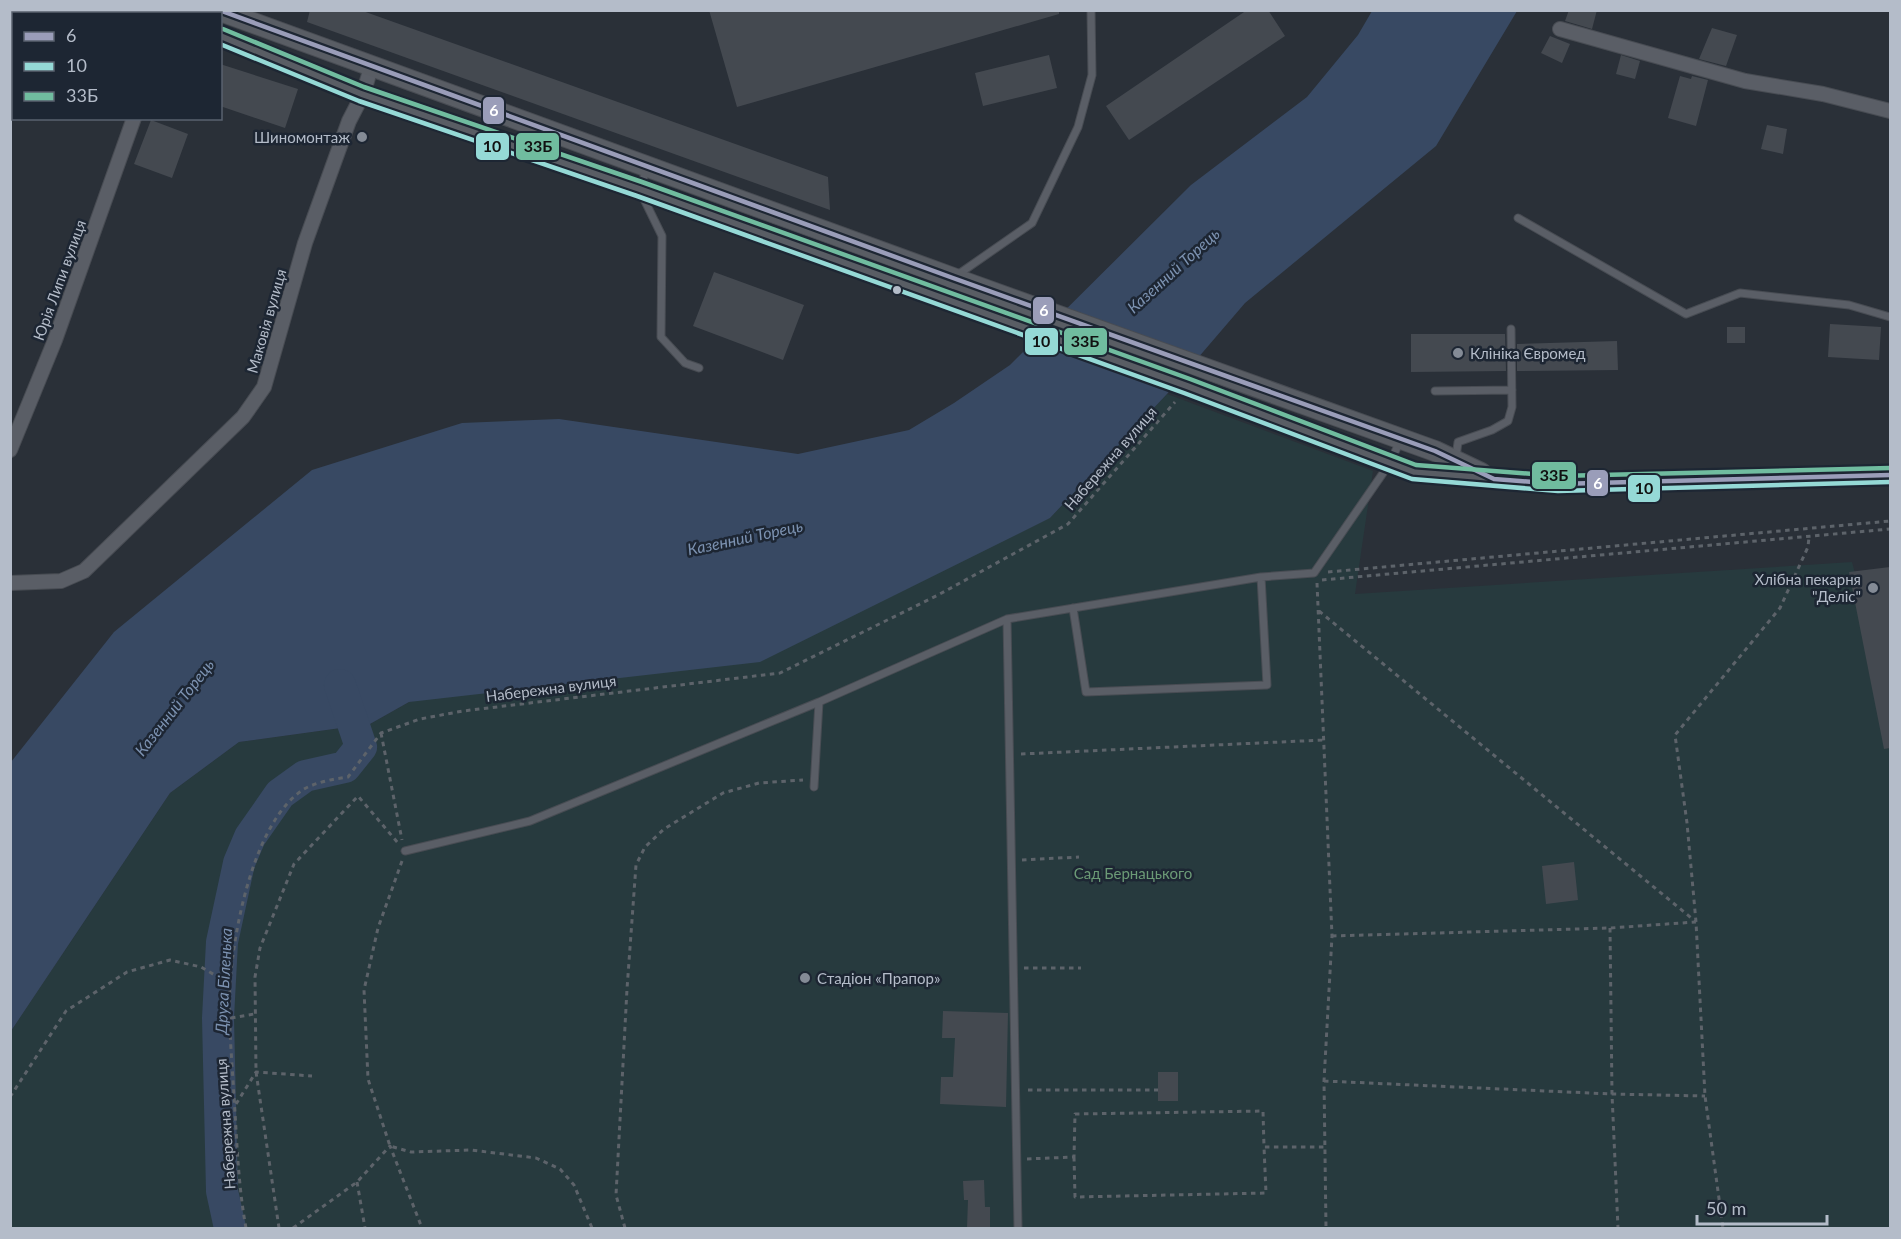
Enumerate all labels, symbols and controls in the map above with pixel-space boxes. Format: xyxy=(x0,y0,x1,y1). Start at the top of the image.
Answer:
legend xyxy=(12,12,222,120)
text: 6 xyxy=(66,24,76,46)
text: 10 xyxy=(66,54,87,76)
text: 33Б xyxy=(66,84,98,106)
line badge: 6 xyxy=(482,96,505,125)
text: 6 xyxy=(489,100,499,119)
place label: Шиномонтаж xyxy=(254,128,350,146)
marker: Шиномонтаж xyxy=(355,130,369,144)
line badge: 10 xyxy=(475,132,510,161)
line badge: 33Б xyxy=(515,132,560,161)
text: 10 xyxy=(483,136,501,155)
text: 33Б xyxy=(524,136,552,155)
street label: Юрія Липи вулиця xyxy=(29,217,89,343)
water label: Казенний Торець xyxy=(1123,224,1223,316)
street label: Маковія вулиця xyxy=(243,267,289,375)
unlabelled marker xyxy=(891,284,903,296)
line badge: 6 xyxy=(1032,296,1055,325)
text: 6 xyxy=(1039,300,1049,319)
line badge: 10 xyxy=(1024,327,1059,356)
line badge: 33Б xyxy=(1063,327,1108,356)
text: 10 xyxy=(1032,331,1050,350)
text: 33Б xyxy=(1071,331,1099,350)
place label: Клініка Євромед xyxy=(1470,344,1586,362)
marker: Клініка Євромед xyxy=(1451,346,1465,360)
street label: Набережна вулиця xyxy=(1060,403,1160,513)
line badge: 33Б xyxy=(1531,461,1577,490)
text: 33Б xyxy=(1540,465,1568,484)
line badge: 6 xyxy=(1586,469,1609,497)
text: 6 xyxy=(1593,473,1603,492)
line badge: 10 xyxy=(1627,474,1661,503)
text: 10 xyxy=(1635,478,1653,497)
water label: Казенний Торець xyxy=(686,515,804,559)
place label: Хлібна пекарня "Деліс" xyxy=(1755,570,1861,605)
marker: Хлібна пекарня "Деліс" xyxy=(1866,581,1880,595)
water label: Казенний Торець xyxy=(130,655,218,759)
street label: Набережна вулиця xyxy=(485,671,617,705)
park label: Сад Бернацького xyxy=(1074,864,1192,882)
water label: Друга Біленька xyxy=(211,927,235,1036)
place label: Стадіон «Прапор» xyxy=(817,969,940,987)
marker: Стадіон «Прапор» xyxy=(798,971,812,985)
street label: Набережна вулиця xyxy=(211,1058,239,1190)
scale bar xyxy=(1697,1188,1828,1226)
text: 50 m xyxy=(1706,1197,1746,1219)

